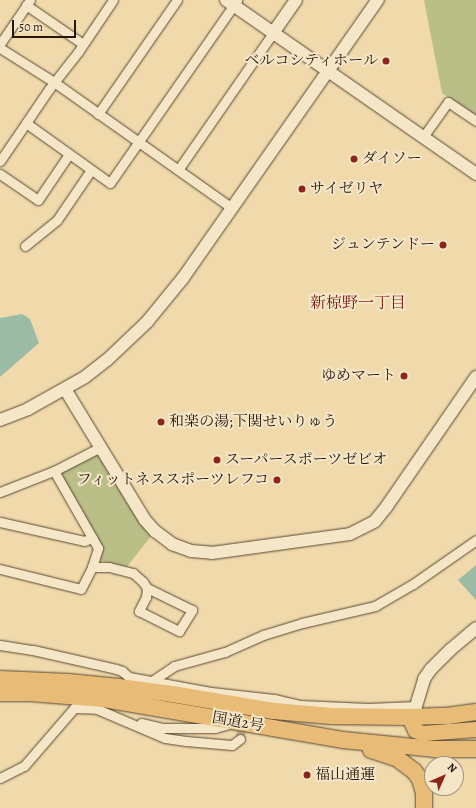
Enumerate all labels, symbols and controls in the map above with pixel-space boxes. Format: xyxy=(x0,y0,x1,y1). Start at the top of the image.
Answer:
scale bar xyxy=(14,12,78,38)
text: 50 m xyxy=(19,19,43,35)
place label: ベルコシティホール xyxy=(243,52,378,70)
marker: ベルコシティホール xyxy=(381,56,391,66)
place label: ダイソー xyxy=(362,150,422,168)
marker: ダイソー xyxy=(349,154,359,164)
place label: サイゼリヤ xyxy=(310,180,385,198)
marker: サイゼリヤ xyxy=(297,184,307,194)
place label: ジュンテンドー xyxy=(330,236,435,254)
marker: ジュンテンドー xyxy=(438,240,448,250)
district label: 新椋野一丁目 xyxy=(310,293,406,313)
place label: ゆめマート xyxy=(321,367,396,385)
marker: ゆめマート xyxy=(399,371,409,381)
place label: 和楽の湯;下関せいりゅう xyxy=(169,413,338,431)
marker: 和楽の湯;下関せいりゅう xyxy=(156,417,166,427)
place label: スーパースポーツゼビオ xyxy=(225,451,389,469)
marker: スーパースポーツゼビオ xyxy=(212,455,222,465)
place label: フィットネススポーツレフコ xyxy=(74,471,269,489)
marker: フィットネススポーツレフコ xyxy=(272,475,282,485)
street label: 国道2号 xyxy=(211,709,265,735)
north arrow xyxy=(424,756,464,796)
text: N xyxy=(444,760,460,776)
place label: 福山通運 xyxy=(315,766,375,784)
marker: 福山通運 xyxy=(302,770,312,780)

